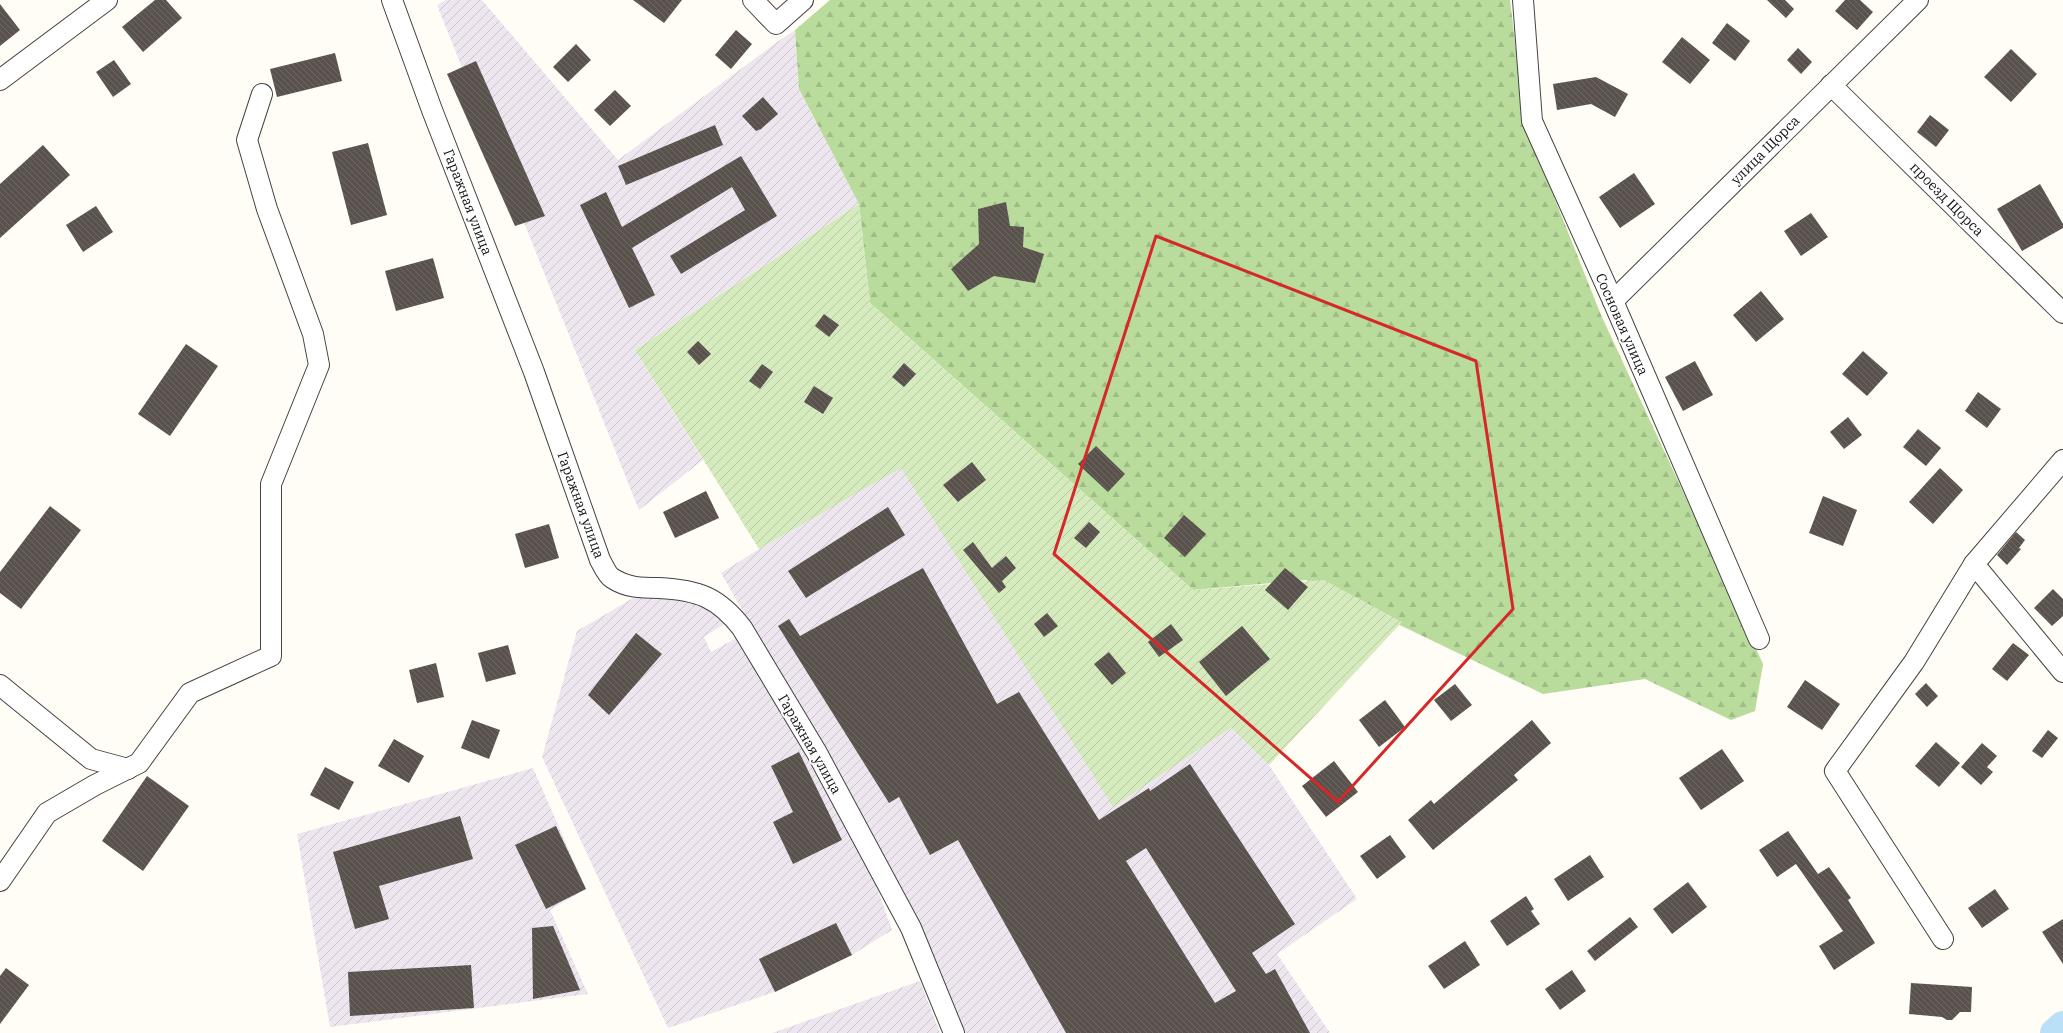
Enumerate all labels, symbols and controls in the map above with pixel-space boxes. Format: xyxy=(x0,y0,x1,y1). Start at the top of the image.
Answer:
street label: улица Щорса xyxy=(1727,111,1804,188)
street label: Гаражная улица xyxy=(440,146,497,258)
street label: проезд Щорса xyxy=(1906,158,1988,240)
street label: Сосновая улица xyxy=(1591,270,1653,378)
street label: Гаражная улица xyxy=(553,449,609,561)
street label: Гаражная улица xyxy=(774,691,846,797)

